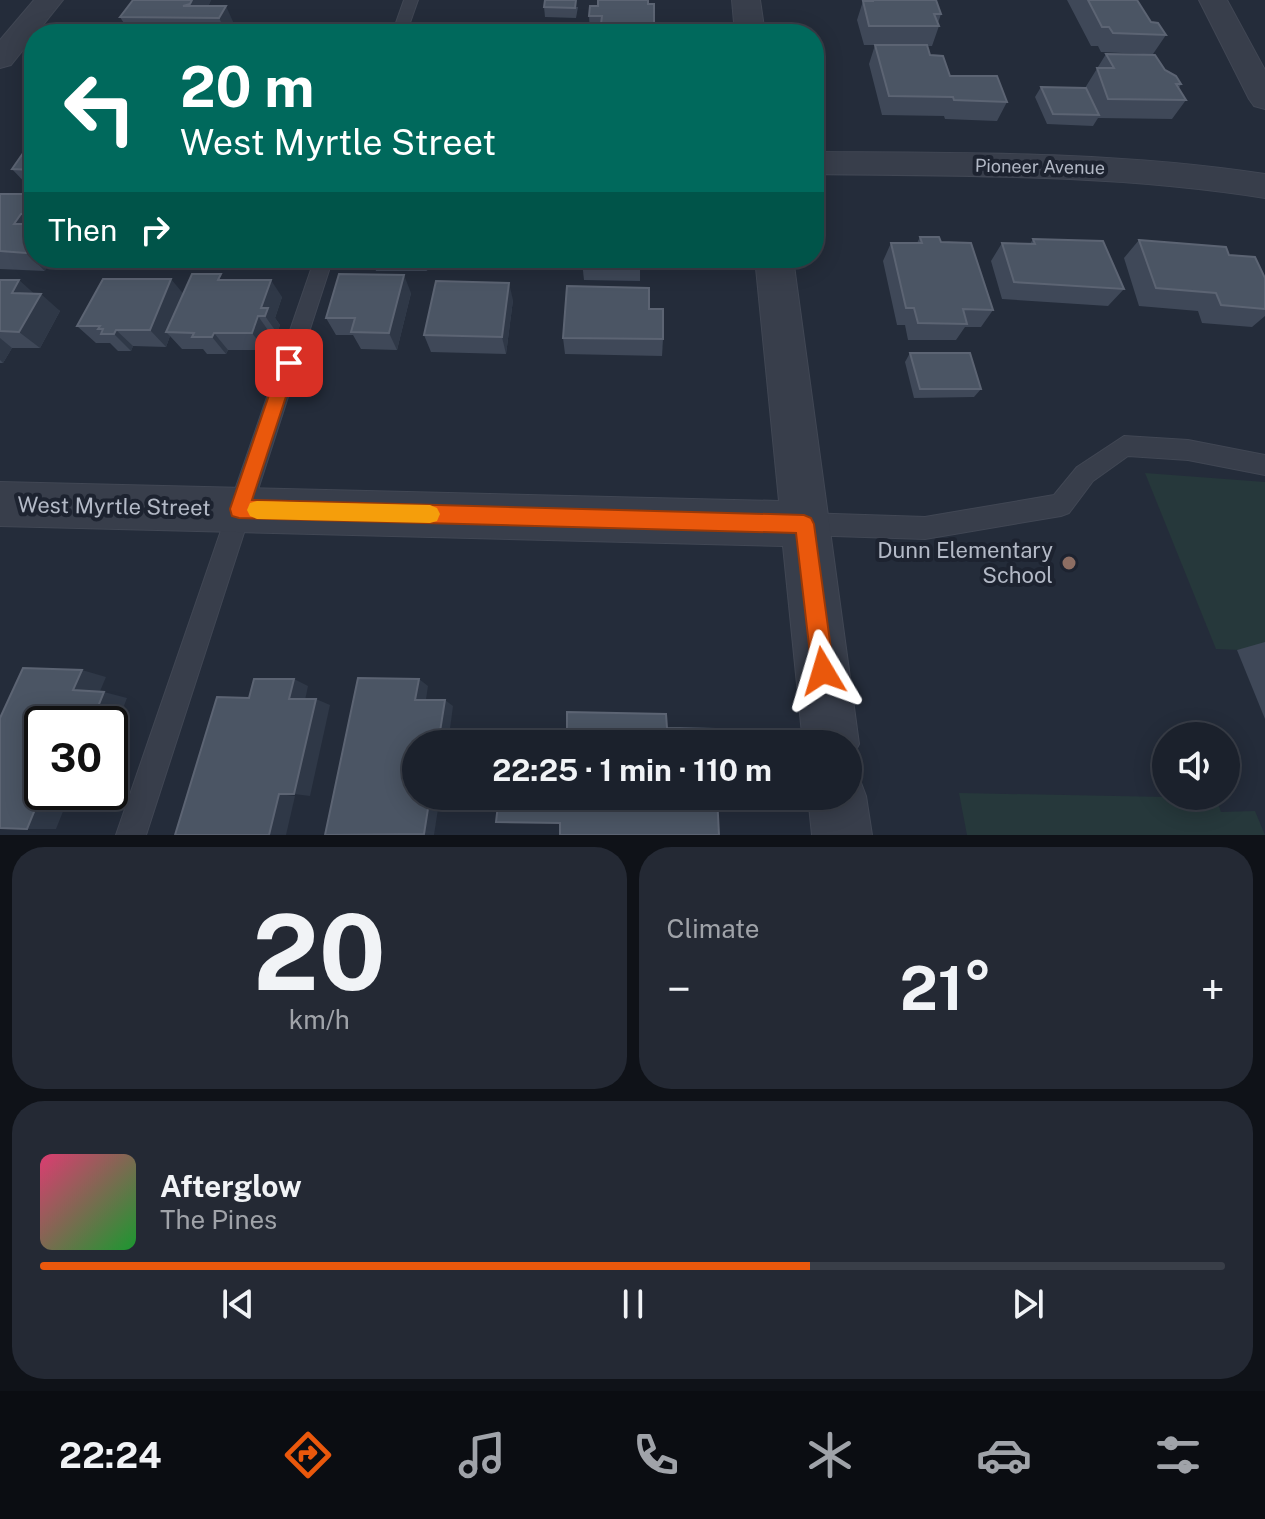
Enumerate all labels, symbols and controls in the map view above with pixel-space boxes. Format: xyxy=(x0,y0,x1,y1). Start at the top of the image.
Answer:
text: 20 m xyxy=(180,54,314,120)
icon: left xyxy=(48,56,152,160)
text: West Myrtle Street xyxy=(180,121,496,163)
street label: Pioneer Avenue xyxy=(975,155,1105,178)
icon: right xyxy=(133,208,177,252)
text: Then xyxy=(48,212,117,248)
pin xyxy=(255,329,323,397)
icon: arrive xyxy=(267,341,311,385)
street label: West Myrtle Street xyxy=(17,491,211,521)
place label: Dunn Elementary School xyxy=(877,537,1053,588)
marker: Dunn Elementary School xyxy=(1060,554,1078,572)
position arrow xyxy=(781,629,865,713)
speed limit sign: 30 xyxy=(24,706,128,810)
map controls xyxy=(1152,722,1240,810)
button: sound xyxy=(1152,722,1240,810)
text: 22:25 · 1 min · 110 m xyxy=(492,752,772,788)
text: 20 xyxy=(253,891,386,1013)
text: Climate xyxy=(667,913,760,944)
text: 21° xyxy=(900,953,992,1024)
text: − xyxy=(667,963,691,1015)
text: + xyxy=(1201,963,1225,1015)
text: km/h xyxy=(289,1004,350,1035)
text: Afterglow xyxy=(160,1168,302,1204)
text: The Pines xyxy=(160,1204,277,1235)
icon: previous xyxy=(216,1282,260,1326)
icon: pause xyxy=(611,1282,655,1326)
icon: next xyxy=(1006,1282,1050,1326)
icon: directions xyxy=(280,1427,336,1483)
icon: music xyxy=(454,1427,510,1483)
icon: phone xyxy=(628,1427,684,1483)
icon: climate xyxy=(802,1427,858,1483)
icon: car xyxy=(976,1427,1032,1483)
icon: filters xyxy=(1150,1427,1206,1483)
text: 22:24 xyxy=(59,1434,162,1476)

